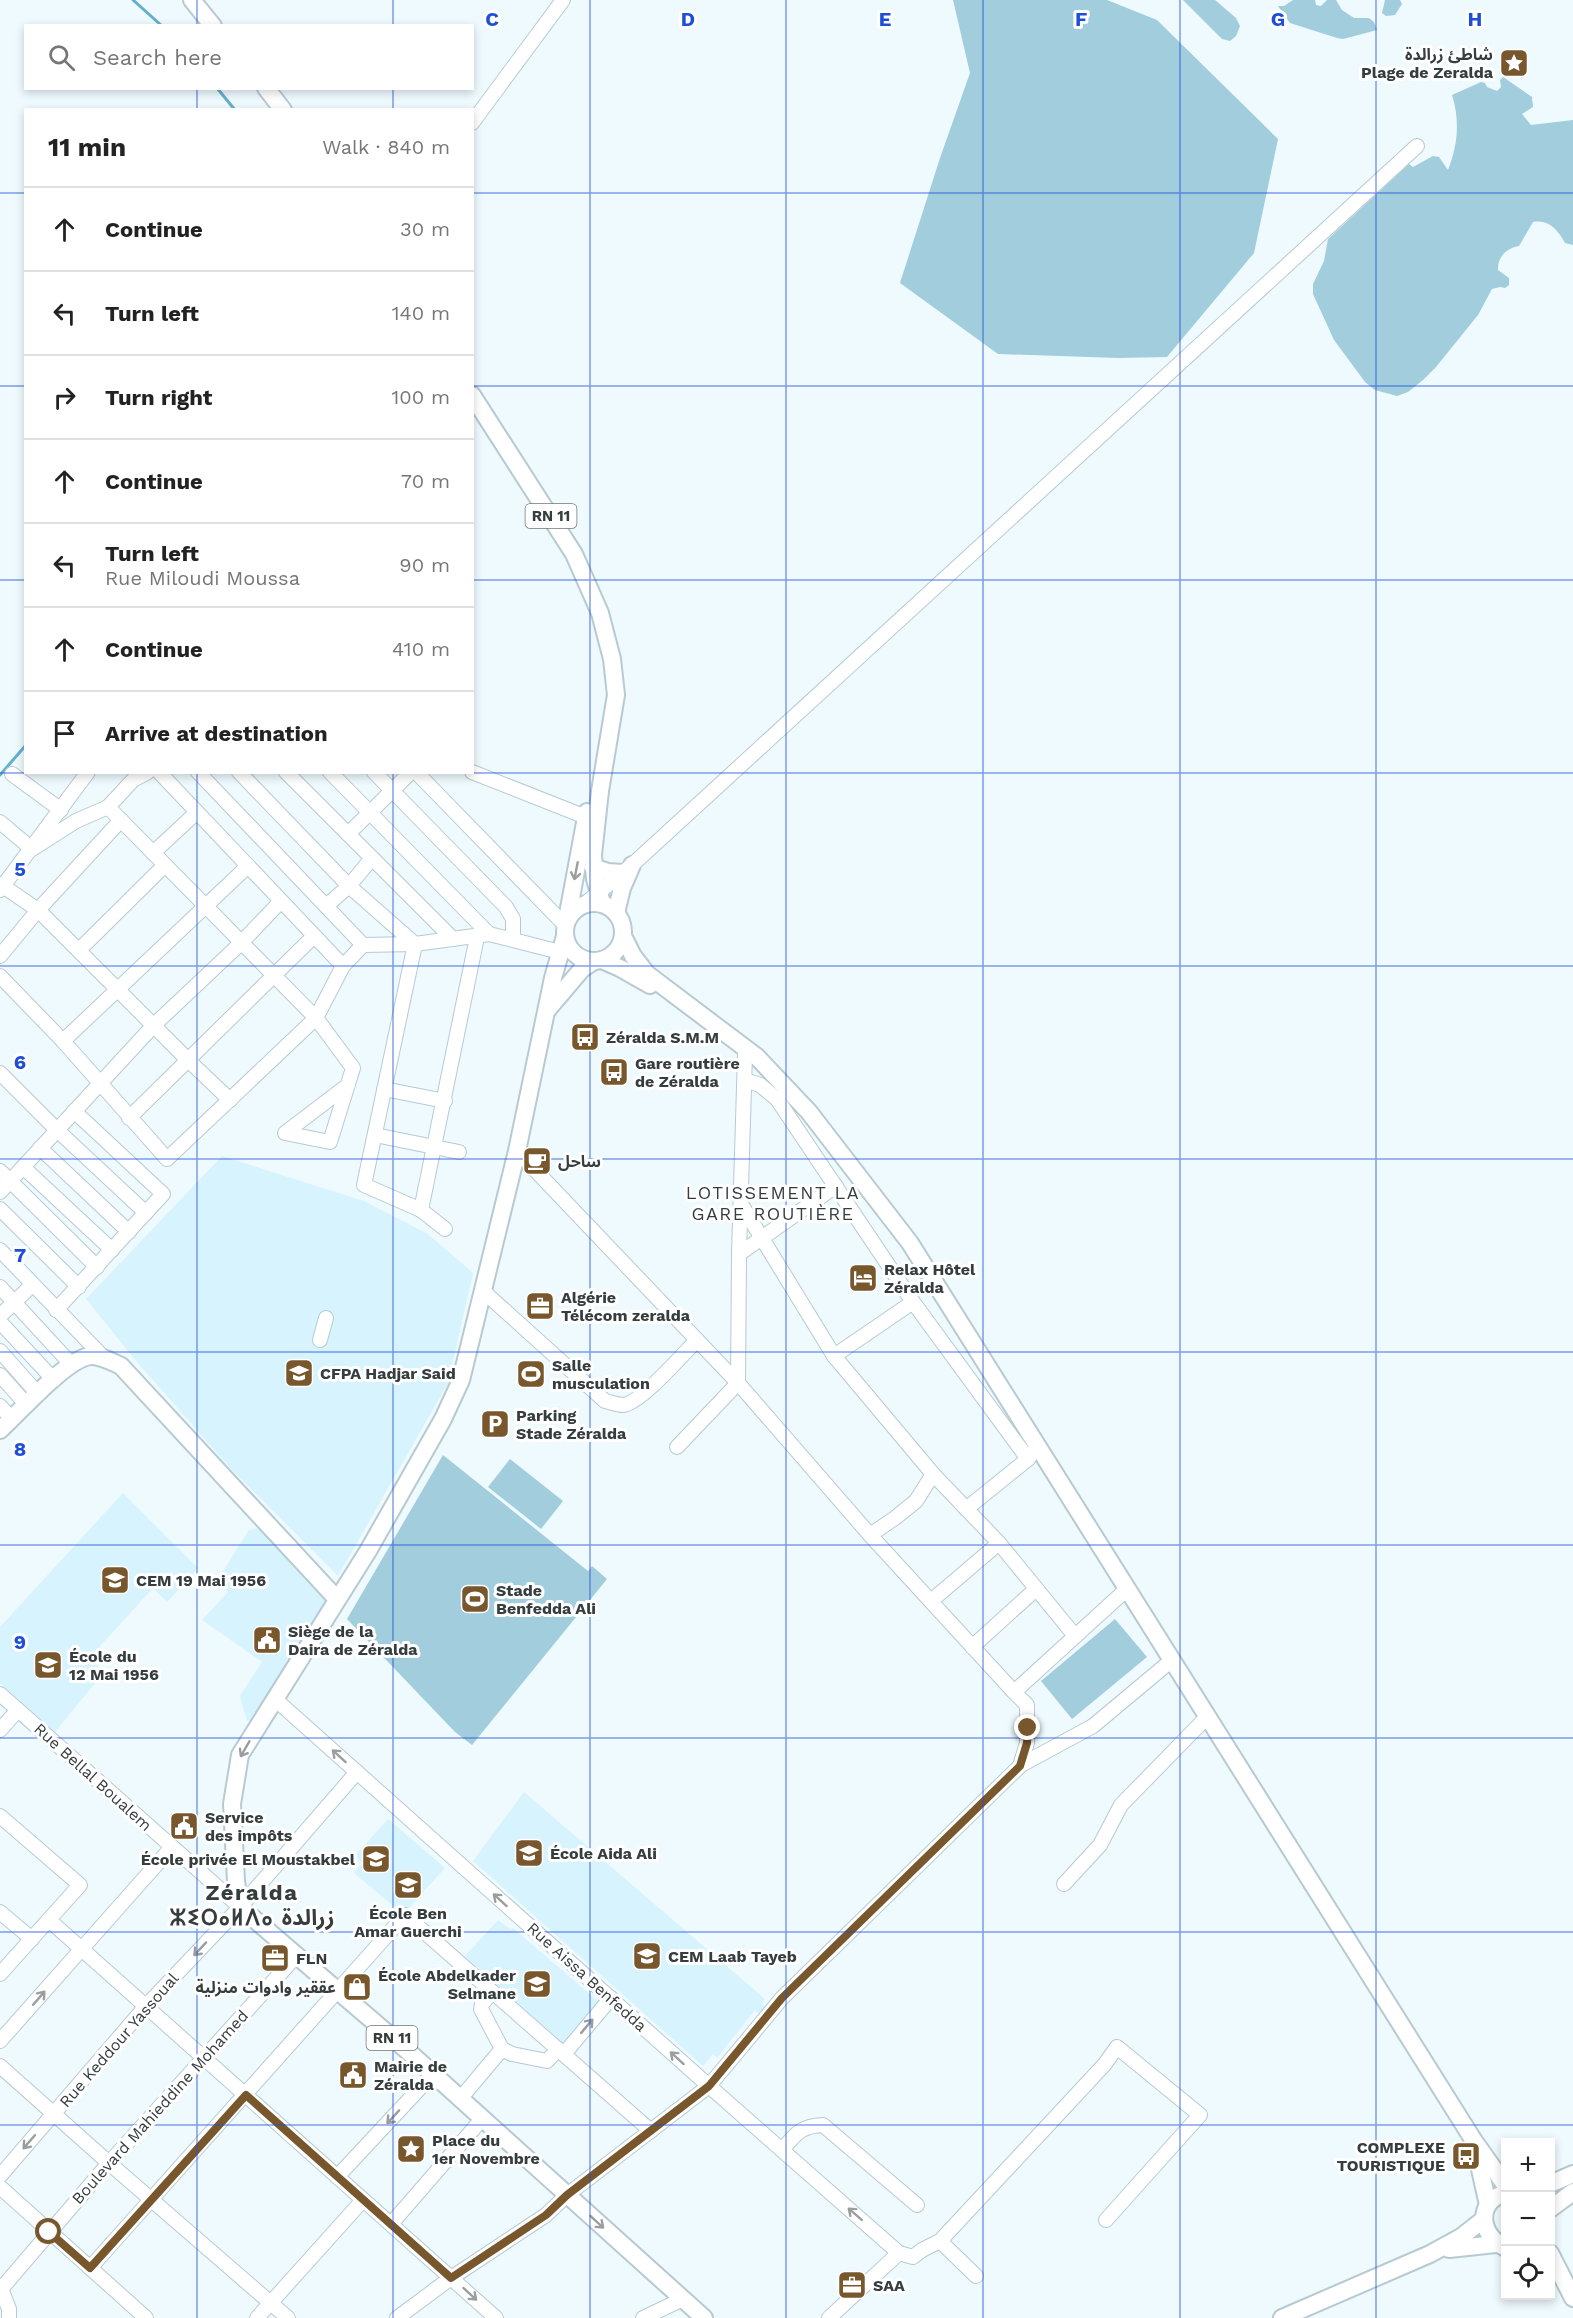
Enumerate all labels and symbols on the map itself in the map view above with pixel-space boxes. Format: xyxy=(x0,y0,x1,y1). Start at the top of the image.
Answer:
text: C xyxy=(485,7,499,31)
text: D xyxy=(681,7,695,31)
text: E xyxy=(879,7,891,31)
text: F xyxy=(1075,7,1087,31)
text: G xyxy=(1271,7,1285,31)
text: H xyxy=(1468,7,1482,31)
place label: شاطئ زرالدة Plage de Zeralda xyxy=(1361,45,1494,82)
place icon: شاطئ زرالدة Plage de Zeralda xyxy=(1498,47,1530,79)
road number: RN 11 xyxy=(526,504,576,528)
text: 5 xyxy=(14,857,26,881)
one-way arrow xyxy=(570,861,581,880)
bus stop icon: Zéralda S.M.M xyxy=(569,1021,601,1053)
place label: Zéralda S.M.M xyxy=(606,1028,719,1047)
text: 6 xyxy=(14,1050,26,1074)
place label: Gare routière de Zéralda xyxy=(635,1054,740,1091)
bus stop icon: Gare routière de Zéralda xyxy=(598,1056,630,1088)
cafe icon: ساحل xyxy=(521,1145,553,1177)
place label: ساحل xyxy=(558,1152,601,1171)
district label: LOTISSEMENT LA GARE ROUTIÈRE xyxy=(686,1182,860,1224)
text: 7 xyxy=(14,1243,26,1267)
place label: Relax Hôtel Zéralda xyxy=(884,1260,976,1297)
hotel icon: Relax Hôtel Zéralda xyxy=(847,1262,879,1294)
place label: Algérie Télécom zeralda xyxy=(561,1288,691,1325)
office icon: Algérie Télécom zeralda xyxy=(524,1290,556,1322)
place label: Salle musculation xyxy=(552,1356,650,1393)
school or university icon: CFPA Hadjar Said xyxy=(283,1357,315,1389)
sports icon: Salle musculation xyxy=(515,1358,547,1390)
place label: CFPA Hadjar Said xyxy=(320,1364,456,1383)
place label: Parking Stade Zéralda xyxy=(516,1406,627,1443)
parking icon: Parking Stade Zéralda xyxy=(479,1408,511,1440)
text: 8 xyxy=(14,1437,26,1461)
school or university icon: CEM 19 Mai 1956 xyxy=(99,1564,131,1596)
place label: CEM 19 Mai 1956 xyxy=(136,1571,266,1590)
place label: Stade Benfedda Ali xyxy=(496,1581,596,1618)
sports icon: Stade Benfedda Ali xyxy=(459,1583,491,1615)
place label: Siège de la Daira de Zéralda xyxy=(288,1622,418,1659)
public building icon: Siège de la Daira de Zéralda xyxy=(251,1624,283,1656)
text: 9 xyxy=(14,1630,26,1654)
place label: École du 12 Mai 1956 xyxy=(69,1647,159,1684)
school or university icon: École du 12 Mai 1956 xyxy=(32,1649,64,1681)
route end xyxy=(1014,1714,1040,1740)
street label: Rue Bellal Boualem xyxy=(30,1719,156,1835)
one-way arrow xyxy=(239,1740,251,1757)
one-way arrow xyxy=(332,1749,347,1763)
place label: Service des impôts xyxy=(205,1808,293,1845)
public building icon: Service des impôts xyxy=(168,1810,200,1842)
school or university icon: École Aida Ali xyxy=(513,1837,545,1869)
school or university icon: École privée El Moustakbel xyxy=(360,1843,392,1875)
place label: École Aida Ali xyxy=(550,1844,657,1863)
place label: École privée El Moustakbel xyxy=(141,1850,356,1869)
school or university icon: École Ben Amar Guerchi xyxy=(392,1869,424,1901)
district label: Zéralda ⵣⵉⵔⴰⵍⴷⴰ زرالدة xyxy=(169,1880,335,1931)
one-way arrow xyxy=(493,1893,508,1907)
place label: École Ben Amar Guerchi xyxy=(354,1904,462,1941)
street label: Rue Aissa Benfedda xyxy=(523,1918,651,2036)
school or university icon: CEM Laab Tayeb xyxy=(631,1940,663,1972)
one-way arrow xyxy=(193,1942,207,1957)
office icon: FLN xyxy=(259,1942,291,1974)
place label: CEM Laab Tayeb xyxy=(668,1947,797,1966)
place label: FLN xyxy=(296,1949,327,1968)
place label: École Abdelkader Selmane xyxy=(378,1966,516,2003)
school or university icon: École Abdelkader Selmane xyxy=(521,1968,553,2000)
street label: Rue Keddour Yassoual xyxy=(56,1969,183,2111)
shop icon: عققير وادوات منزلية xyxy=(341,1971,373,2003)
place label: عققير وادوات منزلية xyxy=(195,1978,336,1997)
one-way arrow xyxy=(32,1990,46,2005)
street label: Boulevard Mahieddine Mohamed xyxy=(68,2006,252,2208)
one-way arrow xyxy=(580,2019,594,2034)
road number: RN 11 xyxy=(366,2026,418,2050)
one-way arrow xyxy=(670,2051,685,2065)
place label: Mairie de Zéralda xyxy=(374,2057,447,2094)
public building icon: Mairie de Zéralda xyxy=(337,2059,369,2091)
one-way arrow xyxy=(387,2109,401,2124)
place label: Place du 1er Novembre xyxy=(432,2131,540,2168)
place icon: Place du 1er Novembre xyxy=(395,2133,427,2165)
one-way arrow xyxy=(22,2134,36,2149)
place label: COMPLEXE TOURISTIQUE xyxy=(1337,2138,1445,2175)
bus stop icon: COMPLEXE TOURISTIQUE xyxy=(1450,2140,1482,2172)
one-way arrow xyxy=(848,2207,863,2221)
one-way arrow xyxy=(589,2215,604,2229)
route start xyxy=(35,2218,61,2244)
office icon: SAA xyxy=(836,2269,868,2301)
place label: SAA xyxy=(873,2276,905,2295)
one-way arrow xyxy=(462,2287,477,2301)

